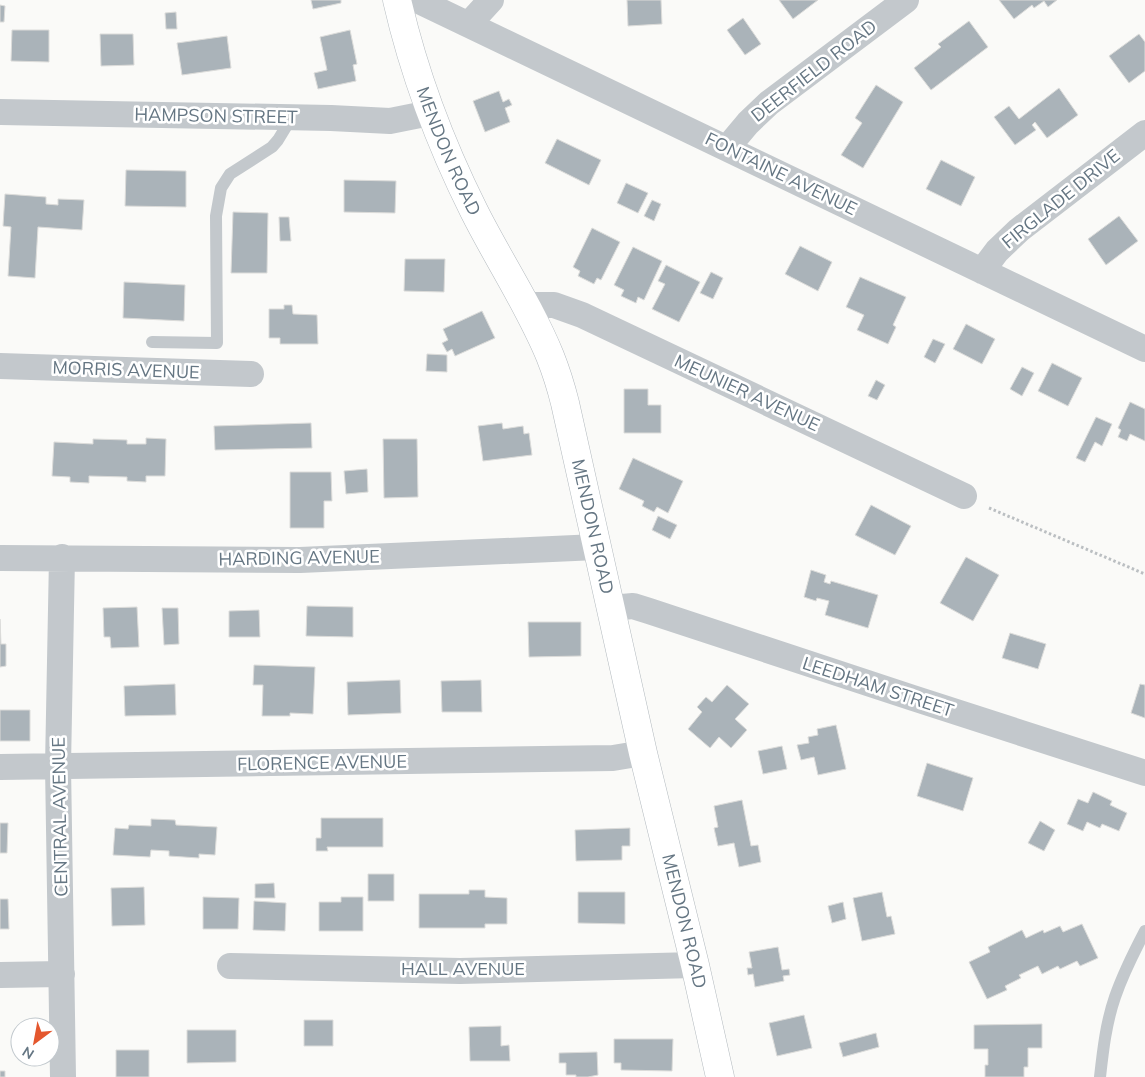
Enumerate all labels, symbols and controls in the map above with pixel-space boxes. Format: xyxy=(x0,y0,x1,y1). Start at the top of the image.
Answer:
street label: DEERFIELD ROAD xyxy=(746,14,881,127)
street label: MENDON ROAD xyxy=(412,84,486,219)
street label: HAMPSON STREET xyxy=(134,103,298,128)
street label: FONTAINE AVENUE xyxy=(702,127,861,220)
street label: FIRGLADE DRIVE xyxy=(997,144,1124,253)
street label: MEUNIER AVENUE xyxy=(671,349,823,436)
street label: MORRIS AVENUE xyxy=(52,355,200,384)
street label: MENDON ROAD xyxy=(567,457,619,596)
street label: HARDING AVENUE xyxy=(218,545,380,570)
street label: LEEDHAM STREET xyxy=(800,651,957,722)
street label: CENTRAL AVENUE xyxy=(47,737,72,897)
street label: FLORENCE AVENUE xyxy=(237,750,407,775)
street label: MENDON ROAD xyxy=(657,851,712,991)
street label: HALL AVENUE xyxy=(401,957,525,980)
north arrow xyxy=(10,1017,60,1067)
text: N xyxy=(19,1043,37,1063)

